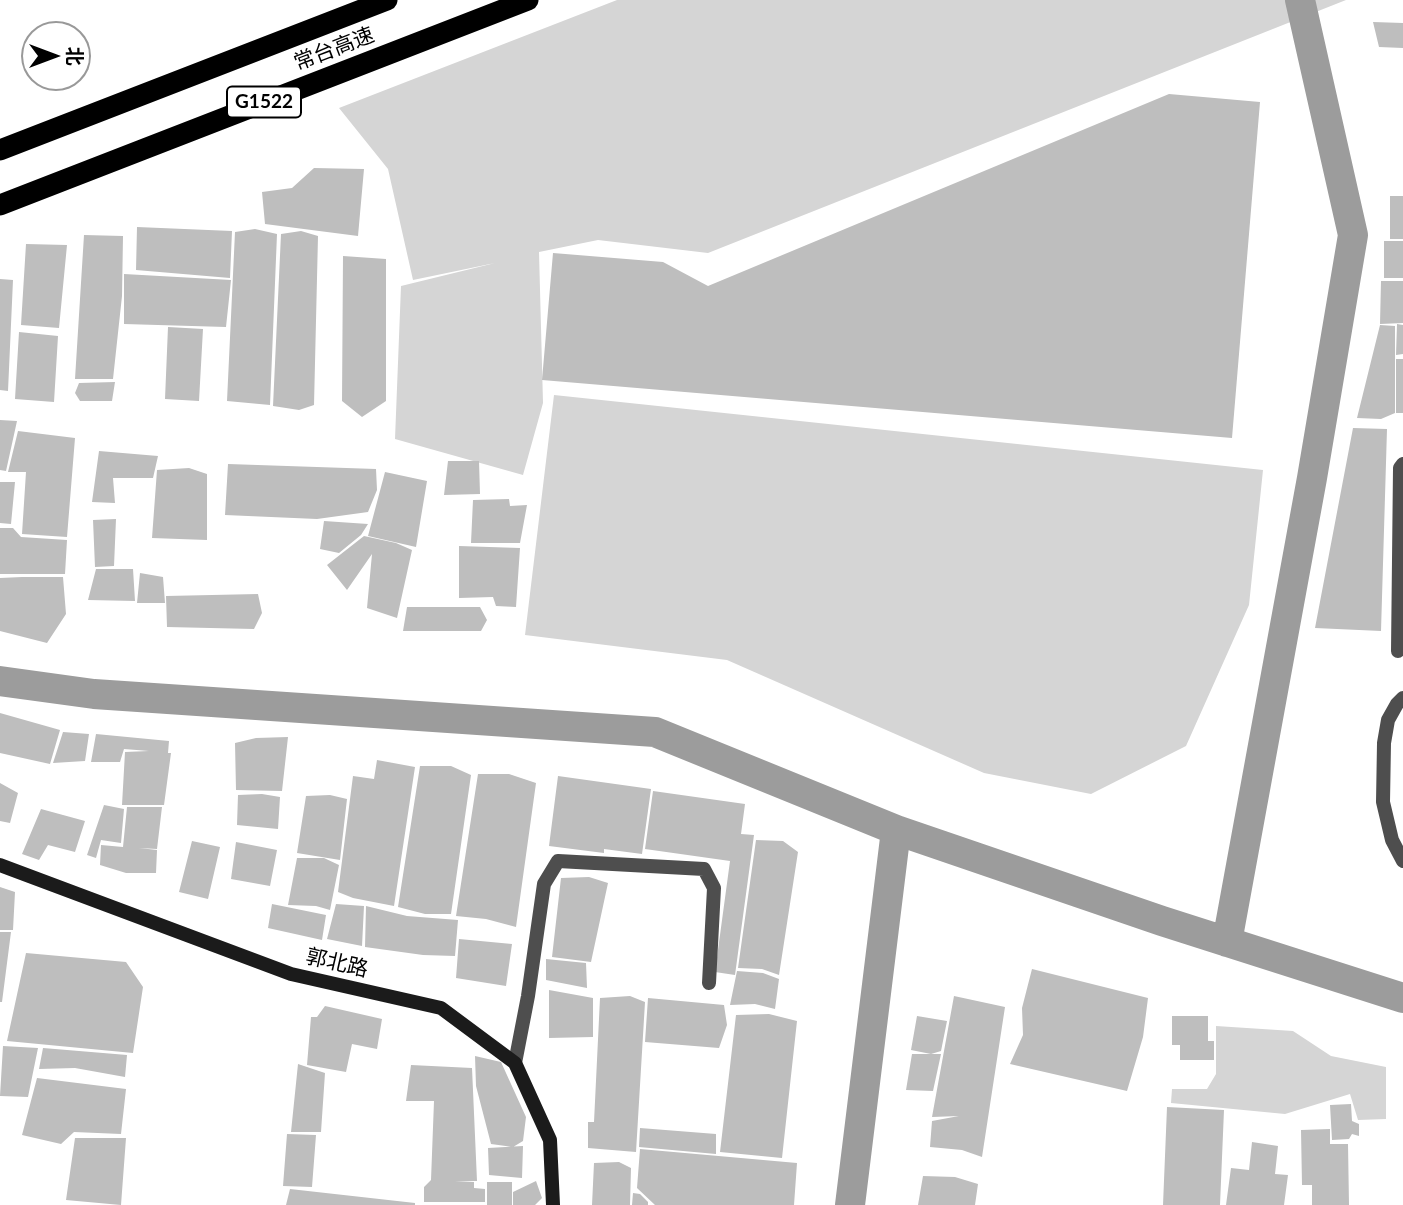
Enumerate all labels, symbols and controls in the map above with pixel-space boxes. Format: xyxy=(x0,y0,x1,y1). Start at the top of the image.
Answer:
north arrow xyxy=(21,21,91,91)
street label: 常台高速 xyxy=(290,22,378,76)
text: 北 xyxy=(64,46,87,66)
road number: G1522 xyxy=(227,86,301,118)
street label: 郭北路 xyxy=(303,944,371,982)

